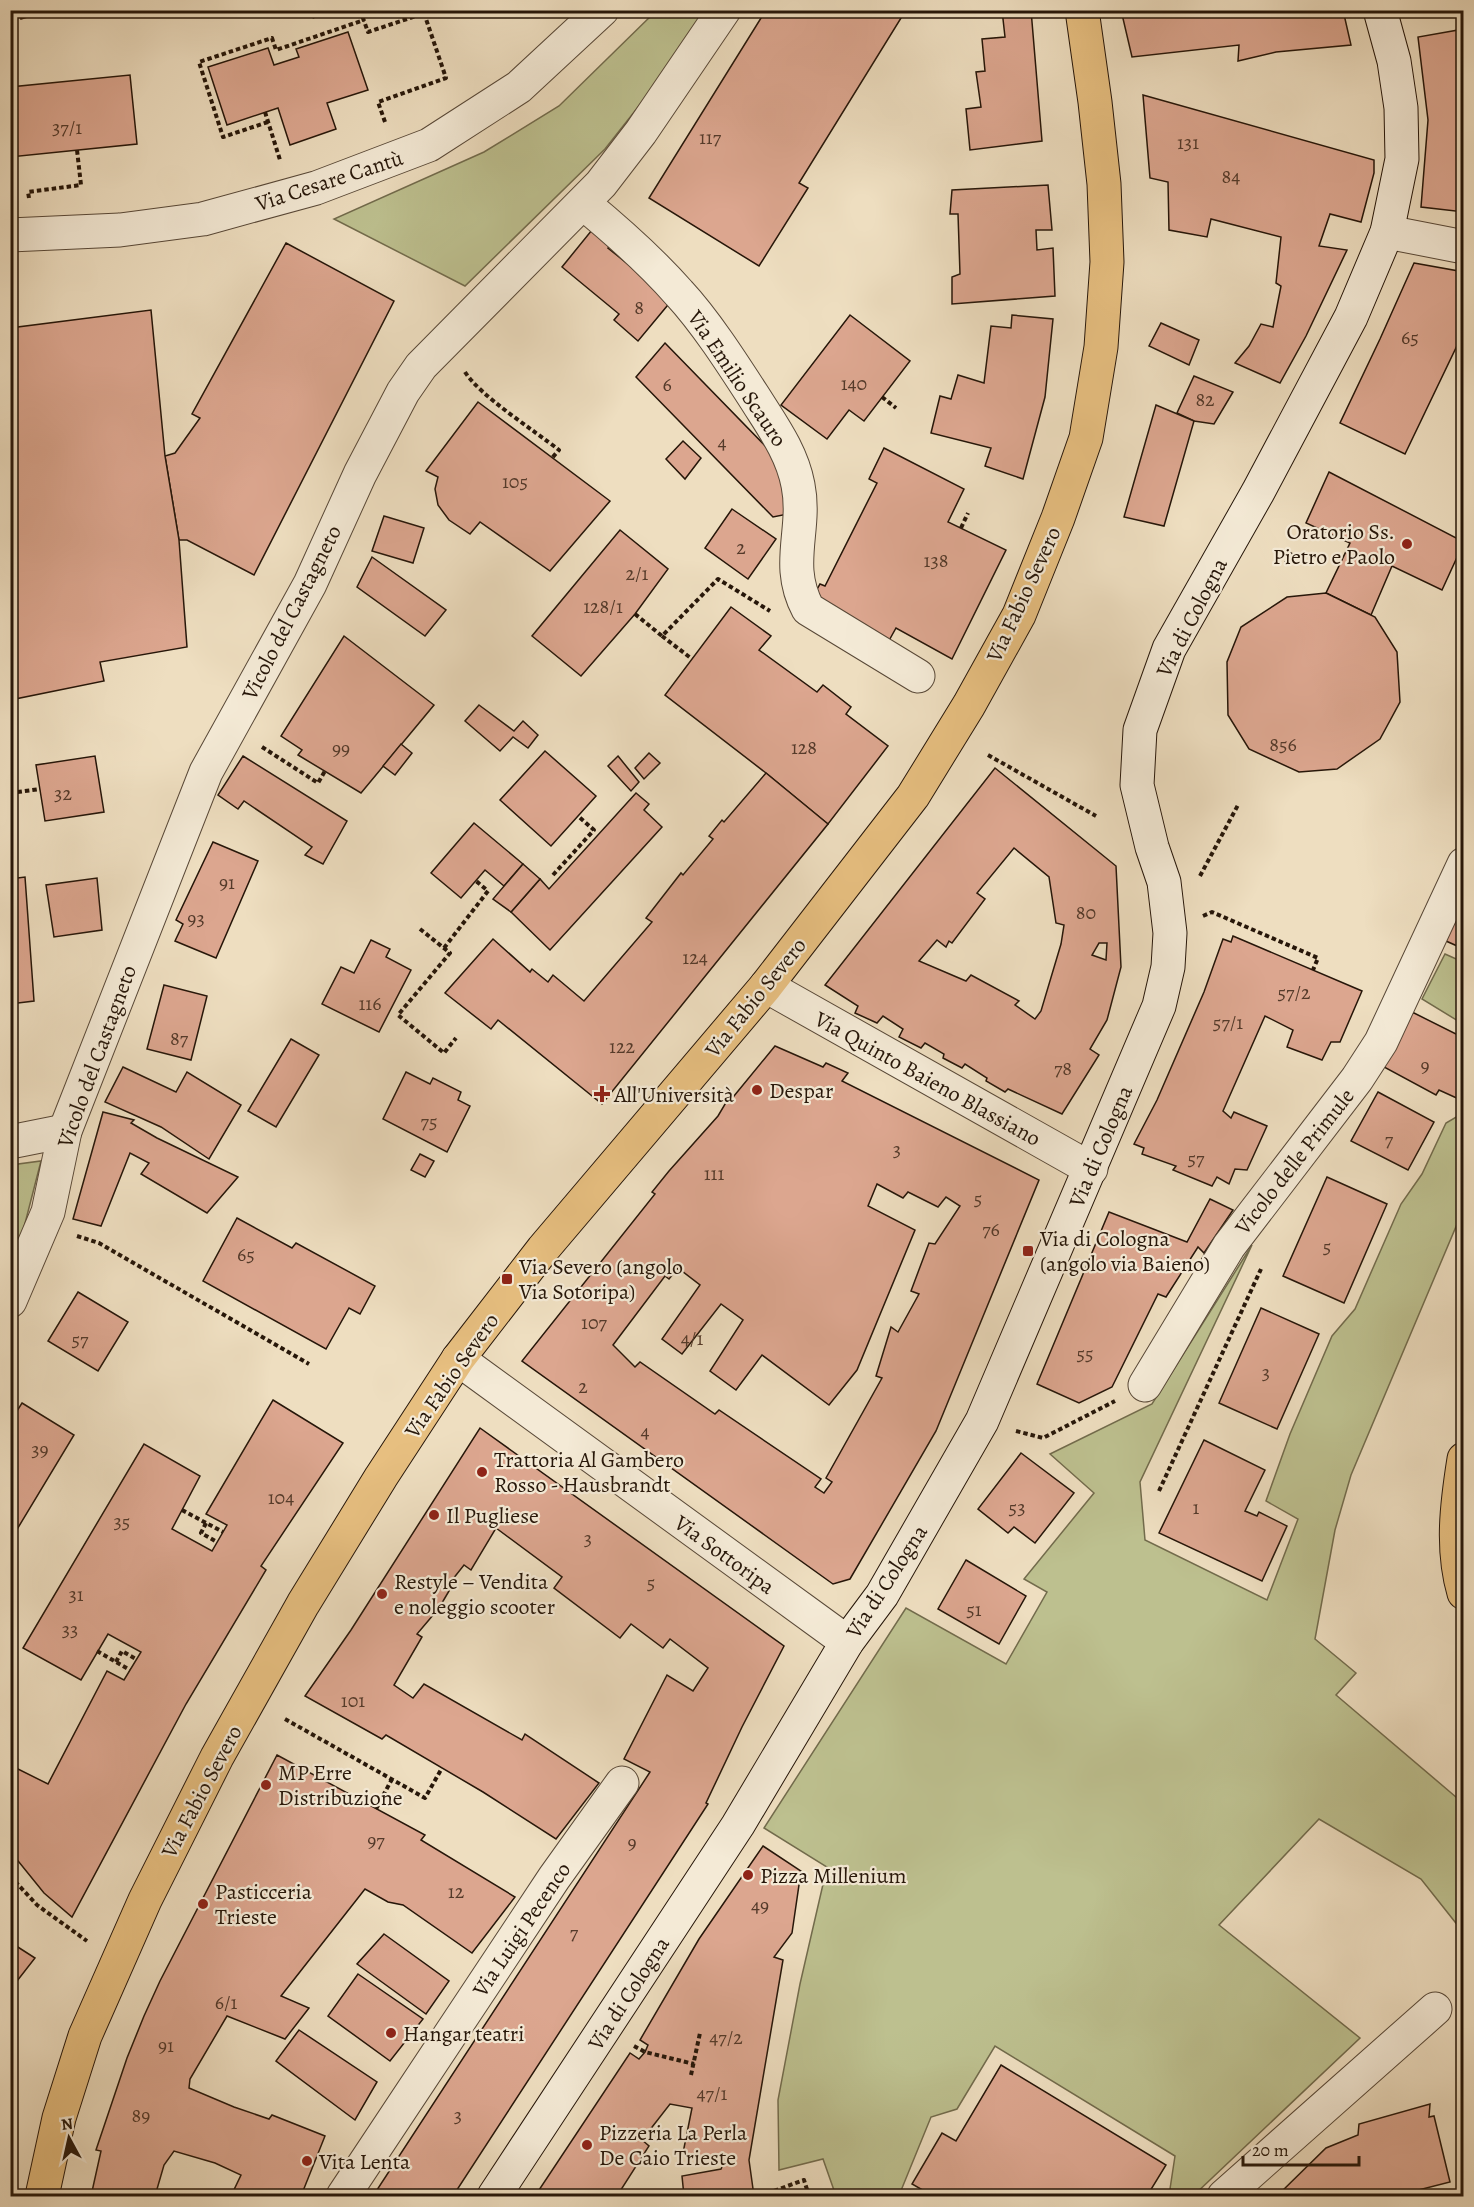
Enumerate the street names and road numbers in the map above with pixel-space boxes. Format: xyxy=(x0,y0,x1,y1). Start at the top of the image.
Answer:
street label: Via Cesare Cantù xyxy=(251,143,407,219)
street label: Via Emilio Scauro xyxy=(680,304,794,453)
street label: Vicolo del Castagneto xyxy=(234,520,349,706)
street label: Via Fabio Severo xyxy=(979,522,1068,668)
street label: Via di Cologna xyxy=(1149,552,1235,683)
street label: Via Fabio Severo xyxy=(698,931,813,1065)
street label: Vicolo del Castagneto xyxy=(50,961,144,1153)
street label: Via Quinto Baieno Blassiano xyxy=(808,1004,1046,1154)
street label: Via di Cologna xyxy=(1061,1080,1140,1213)
street label: Vicolo delle Primule xyxy=(1228,1082,1361,1242)
street label: Via Fabio Severo xyxy=(397,1307,506,1445)
street label: Via Sottoripa xyxy=(667,1508,781,1602)
street label: Via di Cologna xyxy=(838,1518,935,1645)
street label: Via Fabio Severo xyxy=(154,1720,249,1864)
street label: Via Luigi Pecenco xyxy=(465,1856,578,2003)
street label: Via di Cologna xyxy=(580,1930,677,2057)

